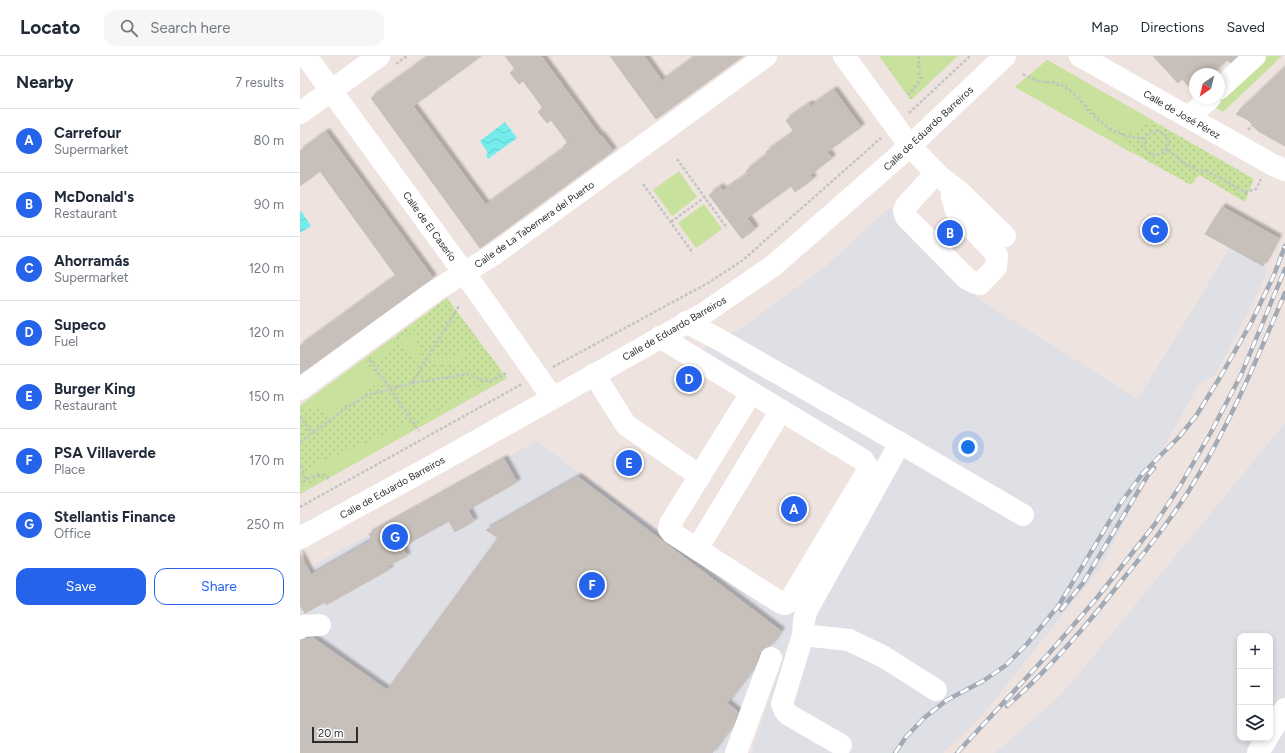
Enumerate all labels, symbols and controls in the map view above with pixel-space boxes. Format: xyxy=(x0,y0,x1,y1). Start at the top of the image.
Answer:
search box xyxy=(104,10,384,46)
text: Locato xyxy=(20,16,80,39)
icon: search xyxy=(118,17,140,39)
text: Search here xyxy=(150,19,230,37)
text: Map xyxy=(1091,19,1119,36)
text: Directions xyxy=(1141,19,1204,36)
text: Saved xyxy=(1226,19,1265,36)
north arrow xyxy=(1189,68,1225,104)
text: Nearby xyxy=(16,72,74,92)
text: 7 results xyxy=(235,75,284,90)
street label: Calle de Eduardo Barreiros xyxy=(881,83,976,173)
street label: Calle de José Pérez xyxy=(1141,87,1223,142)
text: Carrefour xyxy=(54,124,121,142)
text: A xyxy=(24,133,34,148)
text: 80 m xyxy=(253,133,284,148)
text: Supermarket xyxy=(54,142,129,157)
street label: Calle de La Tabernera del Puerto xyxy=(472,178,597,271)
text: McDonald's xyxy=(54,188,134,206)
street label: Calle de El Caserío xyxy=(400,189,459,264)
text: B xyxy=(25,197,33,212)
text: 90 m xyxy=(254,197,284,212)
text: Restaurant xyxy=(54,206,117,221)
pin: C xyxy=(1142,215,1168,245)
pin: B xyxy=(937,218,963,248)
text: Ahorramás xyxy=(54,252,129,270)
text: C xyxy=(24,261,34,276)
text: 120 m xyxy=(249,261,284,276)
text: Supermarket xyxy=(54,270,129,285)
street label: Calle de Eduardo Barreiros xyxy=(620,293,729,364)
text: Supeco xyxy=(54,316,106,334)
text: D xyxy=(24,325,34,340)
text: 120 m xyxy=(249,325,284,340)
text: Fuel xyxy=(54,334,78,349)
pin: D xyxy=(676,364,702,394)
text: Burger King xyxy=(54,380,135,398)
text: E xyxy=(25,389,33,404)
text: 150 m xyxy=(249,389,284,404)
text: Restaurant xyxy=(54,398,117,413)
your location xyxy=(958,437,978,457)
text: PSA Villaverde xyxy=(54,444,156,462)
pin: E xyxy=(616,448,642,478)
text: F xyxy=(25,453,33,468)
text: 170 m xyxy=(249,453,284,468)
street label: Calle de Eduardo Barreiros xyxy=(337,453,447,522)
text: Place xyxy=(54,462,85,477)
pin: A xyxy=(781,494,807,524)
text: Stellantis Finance xyxy=(54,508,176,526)
text: G xyxy=(24,517,34,532)
text: 250 m xyxy=(247,517,284,532)
pin: G xyxy=(382,522,408,552)
text: Office xyxy=(54,526,91,541)
button: Save xyxy=(16,568,146,605)
button: Share xyxy=(154,568,284,605)
pin: F xyxy=(579,570,605,600)
map controls xyxy=(1237,633,1273,741)
button: + xyxy=(1237,633,1273,669)
button: − xyxy=(1237,669,1273,705)
button: layers xyxy=(1237,705,1273,741)
scale bar xyxy=(312,725,358,744)
text: 20 m xyxy=(318,727,343,740)

